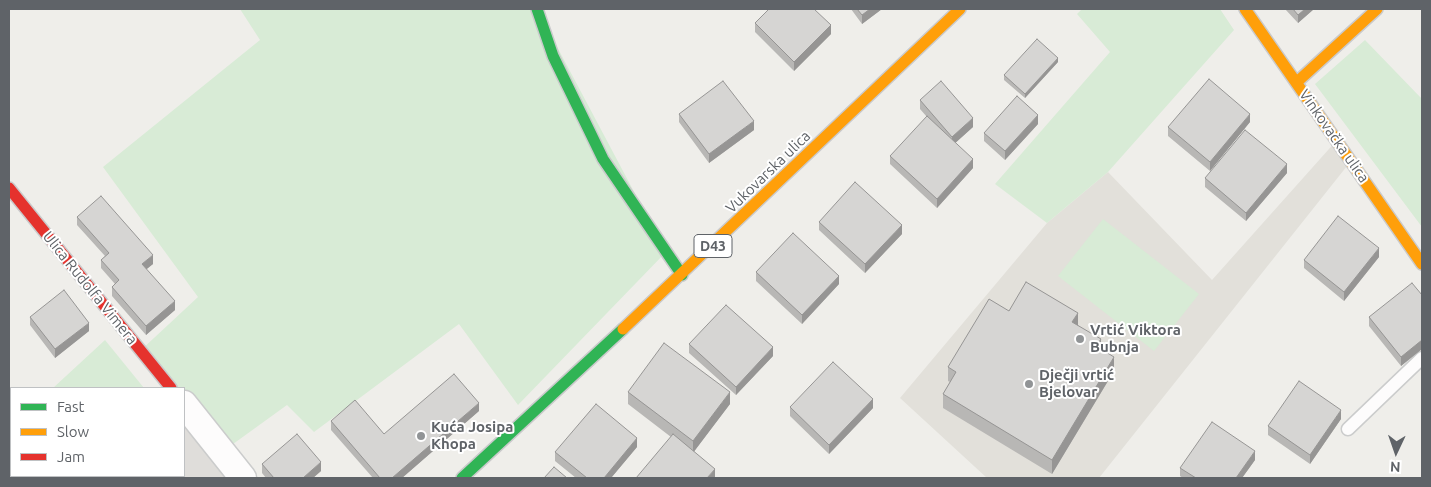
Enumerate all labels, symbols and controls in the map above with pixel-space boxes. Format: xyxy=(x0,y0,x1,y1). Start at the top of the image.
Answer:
street label: Vinkovačka ulica xyxy=(1295,86,1373,186)
street label: Vukovarska ulica xyxy=(722,127,814,217)
street label: Ulica Rudolfa Vimera xyxy=(39,228,141,348)
road number: D43 xyxy=(694,235,732,258)
place label: Vrtić Viktora Bubnja xyxy=(1090,321,1181,356)
marker: Vrtić Viktora Bubnja xyxy=(1074,333,1086,345)
place label: Dječji vrtić Bjelovar xyxy=(1039,366,1114,401)
marker: Dječji vrtić Bjelovar xyxy=(1023,378,1035,390)
legend xyxy=(10,387,185,477)
text: Fast xyxy=(57,398,84,415)
place label: Kuća Josipa Khopa xyxy=(431,418,513,453)
text: Slow xyxy=(57,423,89,440)
north arrow xyxy=(1371,427,1421,477)
marker: Kuća Josipa Khopa xyxy=(415,430,427,442)
text: Jam xyxy=(57,448,85,465)
text: N xyxy=(1390,459,1401,475)

